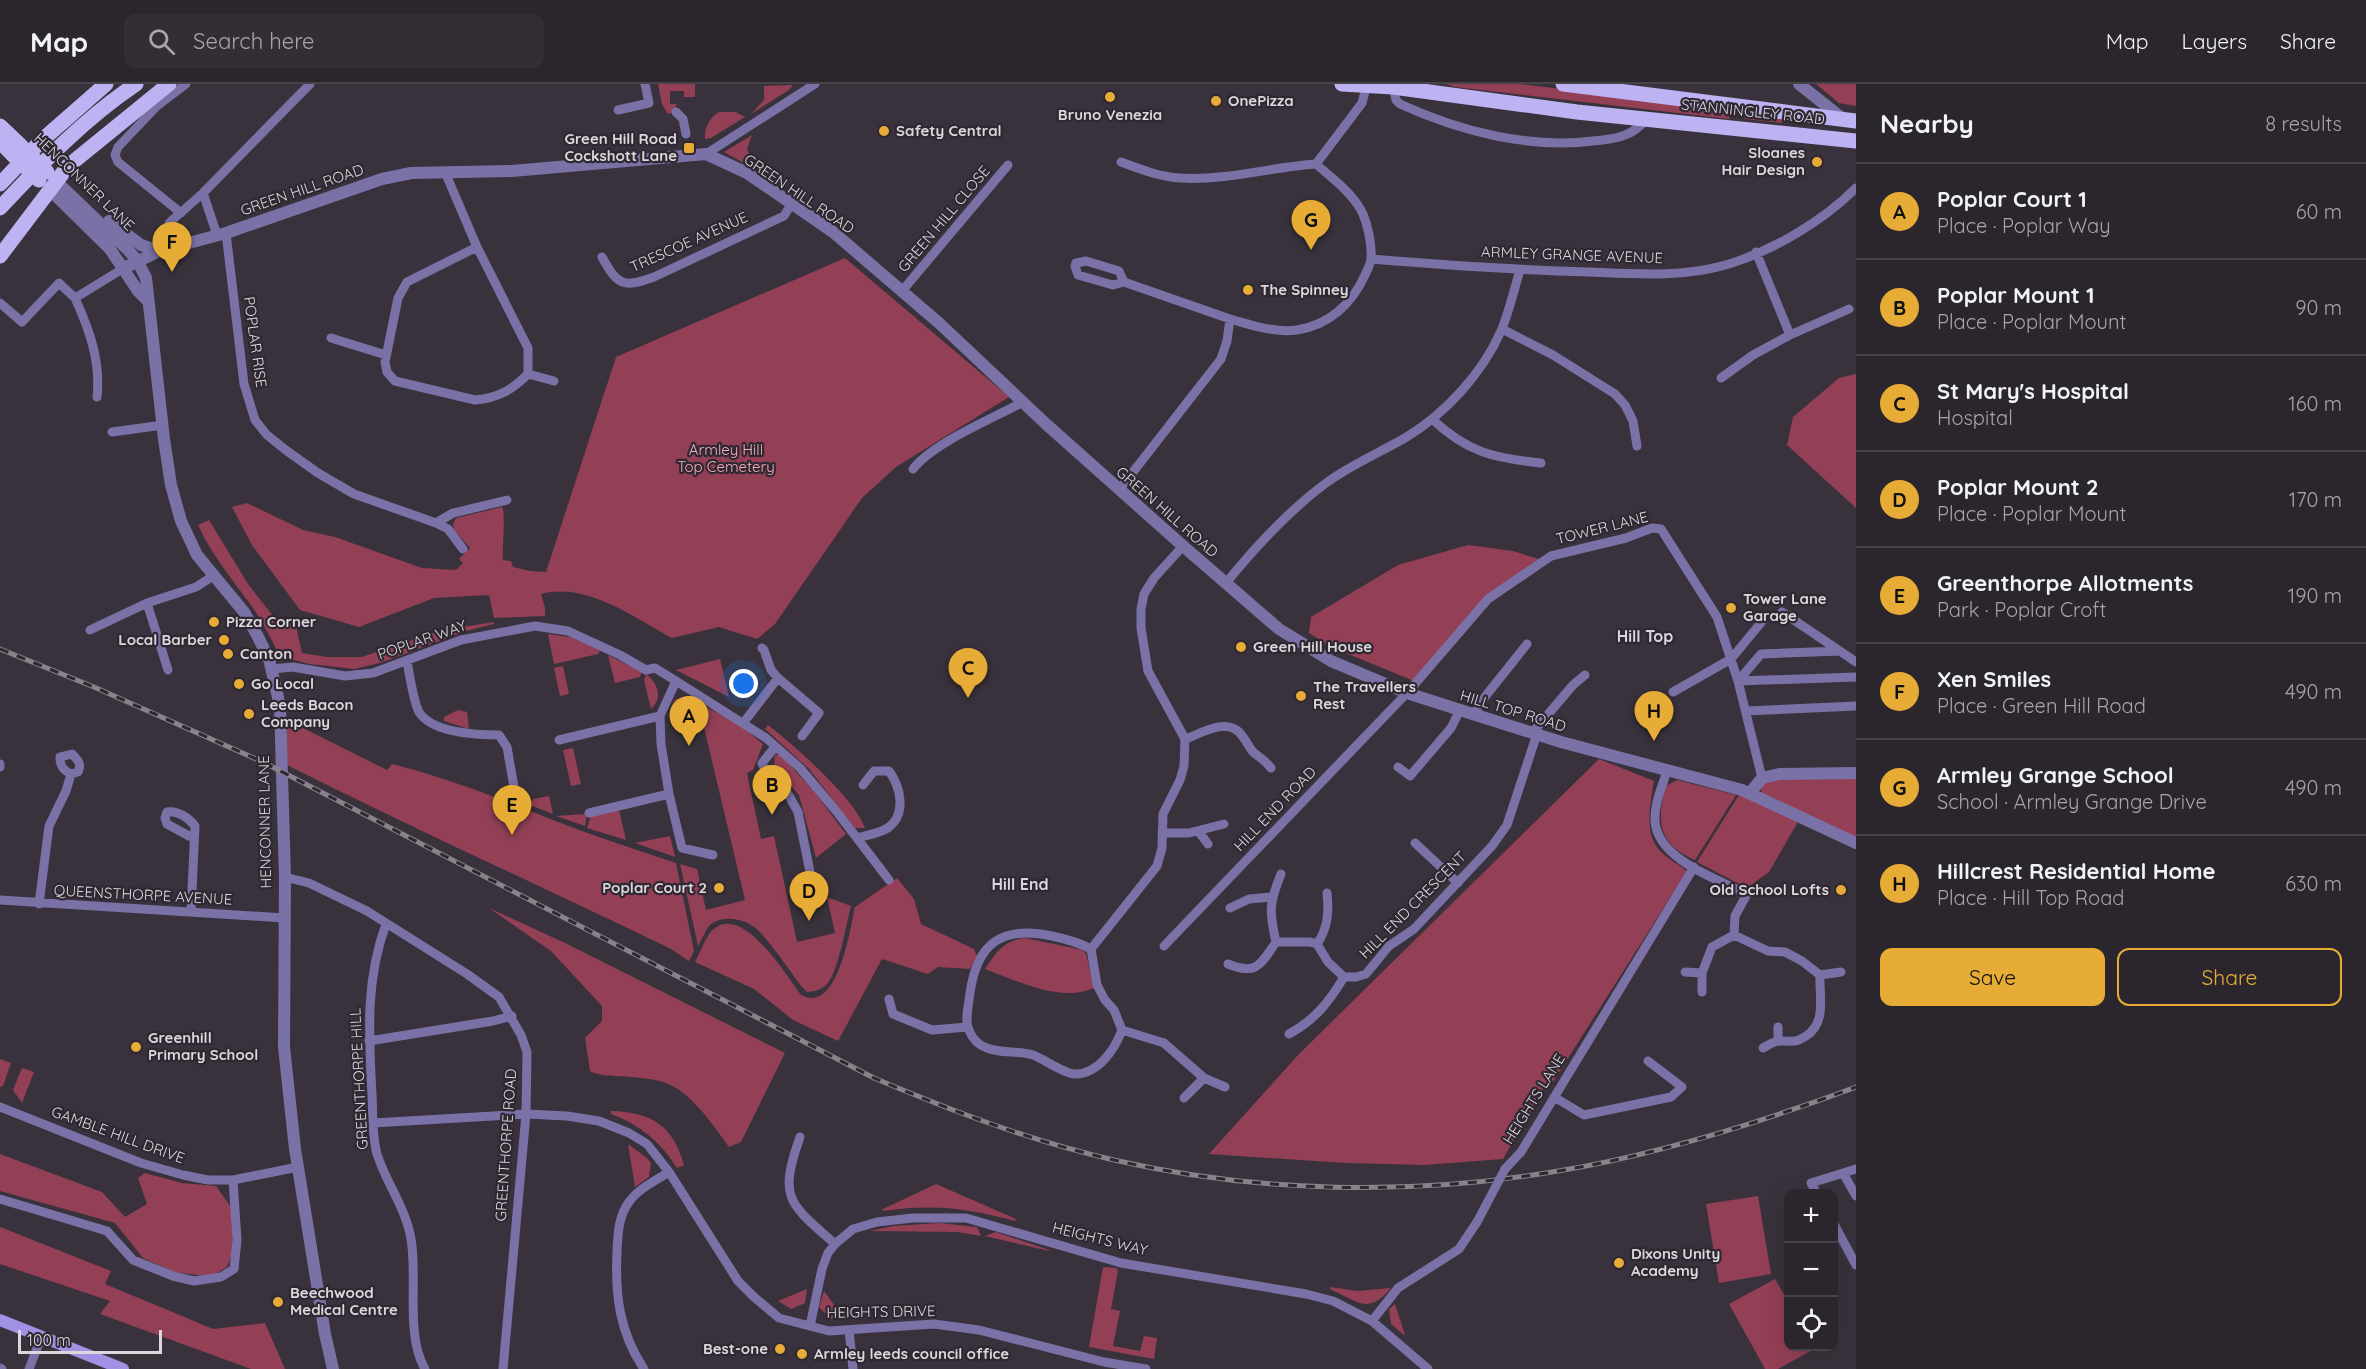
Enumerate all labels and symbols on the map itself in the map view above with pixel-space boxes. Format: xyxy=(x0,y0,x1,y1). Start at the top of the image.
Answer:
marker: Bruno Venezia xyxy=(1103,90,1117,104)
place label: OnePizza xyxy=(1228,91,1294,110)
marker: OnePizza xyxy=(1209,94,1223,108)
street label: STANNINGLEY ROAD xyxy=(1680,95,1826,129)
place label: Bruno Venezia xyxy=(1058,105,1162,124)
place label: Safety Central xyxy=(896,121,1002,140)
marker: Safety Central xyxy=(877,124,891,138)
street label: HENCONNER LANE xyxy=(30,129,139,235)
place label: Green Hill Road Cockshott Lane xyxy=(564,129,677,165)
marker: Green Hill Road Cockshott Lane xyxy=(682,141,696,155)
place label: Sloanes Hair Design xyxy=(1722,143,1805,179)
street label: GREEN HILL ROAD xyxy=(741,150,858,238)
marker: Sloanes Hair Design xyxy=(1810,155,1824,169)
street label: GREEN HILL ROAD xyxy=(238,159,366,220)
street label: GREEN HILL CLOSE xyxy=(894,162,994,276)
pin: G xyxy=(1292,200,1330,250)
street label: TRESCOE AVENUE xyxy=(627,207,751,276)
pin: F xyxy=(152,222,192,272)
street label: ARMLEY GRANGE AVENUE xyxy=(1481,242,1663,267)
place label: The Spinney xyxy=(1260,280,1349,299)
marker: The Spinney xyxy=(1241,283,1255,297)
street label: POPLAR RISE xyxy=(240,295,271,389)
park label: Armley Hill Top Cemetery xyxy=(677,440,775,476)
street label: GREEN HILL ROAD xyxy=(1112,462,1222,561)
street label: TOWER LANE xyxy=(1554,507,1650,548)
place label: Tower Lane Garage xyxy=(1743,589,1827,625)
marker: Tower Lane Garage xyxy=(1724,601,1738,615)
place label: Pizza Corner xyxy=(226,612,317,631)
marker: Pizza Corner xyxy=(207,615,221,629)
street label: POPLAR WAY xyxy=(375,615,469,664)
district label: Hill Top xyxy=(1617,626,1673,646)
place label: Local Barber xyxy=(118,630,212,649)
marker: Local Barber xyxy=(217,633,231,647)
place label: Green Hill House xyxy=(1253,637,1372,656)
marker: Green Hill House xyxy=(1234,640,1248,654)
place label: Canton xyxy=(240,644,292,663)
marker: Canton xyxy=(221,647,235,661)
pin: C xyxy=(948,648,988,698)
your location xyxy=(729,669,758,698)
place label: Go Local xyxy=(251,674,314,693)
marker: Go Local xyxy=(232,677,246,691)
place label: The Travellers Rest xyxy=(1313,677,1416,713)
street label: HILL TOP ROAD xyxy=(1458,685,1569,736)
marker: The Travellers Rest xyxy=(1294,689,1308,703)
pin: H xyxy=(1634,692,1674,741)
place label: Leeds Bacon Company xyxy=(261,695,353,731)
pin: A xyxy=(670,696,708,746)
marker: Leeds Bacon Company xyxy=(242,707,256,721)
street label: HENCONNER LANE xyxy=(254,755,275,889)
street label: HILL END ROAD xyxy=(1229,762,1320,855)
pin: B xyxy=(752,766,792,815)
pin: E xyxy=(492,786,532,835)
street label: HILL END CRESCENT xyxy=(1355,847,1470,962)
pin: D xyxy=(790,872,828,921)
district label: Hill End xyxy=(991,874,1049,894)
place label: Poplar Court 2 xyxy=(602,878,707,897)
street label: QUEENSTHORPE AVENUE xyxy=(53,880,233,909)
place label: Old School Lofts xyxy=(1710,880,1829,899)
marker: Poplar Court 2 xyxy=(712,881,726,895)
marker: Old School Lofts xyxy=(1834,883,1848,897)
street label: GREENTHORPE HILL xyxy=(345,1008,372,1150)
place label: Greenhill Primary School xyxy=(148,1028,258,1064)
marker: Greenhill Primary School xyxy=(129,1040,143,1054)
street label: HEIGHTS LANE xyxy=(1498,1050,1569,1147)
street label: GREENTHORPE ROAD xyxy=(491,1068,520,1222)
street label: GAMBLE HILL DRIVE xyxy=(49,1102,187,1168)
street label: HEIGHTS WAY xyxy=(1051,1218,1150,1260)
place label: Dixons Unity Academy xyxy=(1631,1244,1720,1280)
marker: Dixons Unity Academy xyxy=(1612,1256,1626,1270)
place label: Beechwood Medical Centre xyxy=(290,1283,398,1319)
marker: Beechwood Medical Centre xyxy=(271,1295,285,1309)
street label: HEIGHTS DRIVE xyxy=(826,1301,936,1322)
scale bar xyxy=(18,1327,162,1354)
place label: Best-one xyxy=(703,1339,768,1358)
marker: Best-one xyxy=(773,1342,787,1356)
place label: Armley leeds council office xyxy=(814,1344,1009,1363)
marker: Armley leeds council office xyxy=(795,1347,809,1361)

